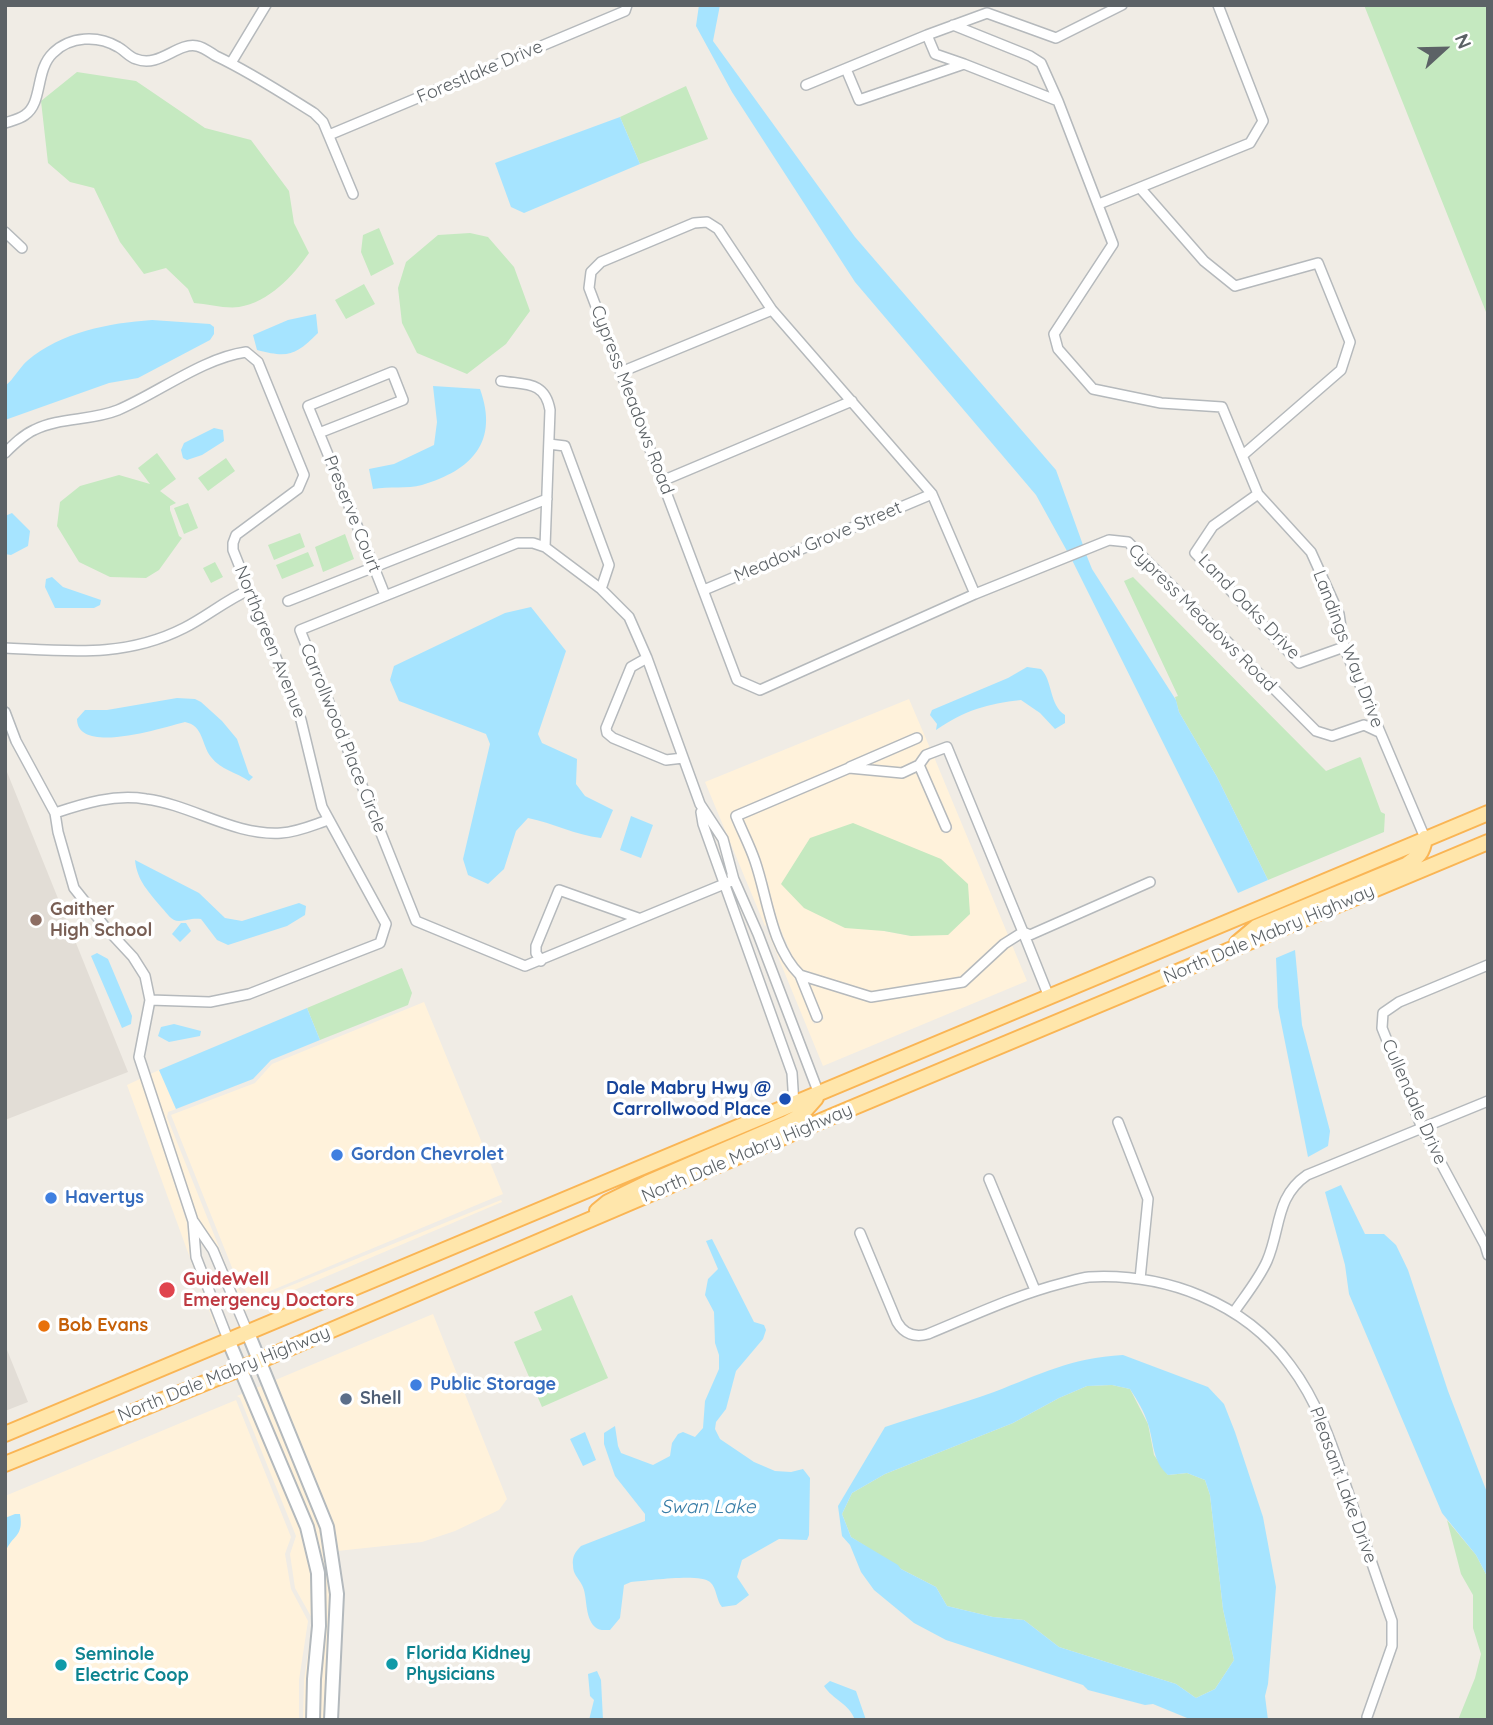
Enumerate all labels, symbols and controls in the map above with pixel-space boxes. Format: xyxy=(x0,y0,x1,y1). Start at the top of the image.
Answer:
north arrow xyxy=(1409,14,1479,84)
text: N xyxy=(1450,30,1477,52)
street label: Forestlake Drive xyxy=(414,36,546,108)
street label: Cypress Meadows Road xyxy=(586,302,678,498)
street label: Preserve Court xyxy=(319,452,385,576)
street label: Meadow Grove Street xyxy=(731,497,905,587)
street label: Cypress Meadows Road xyxy=(1123,539,1281,697)
street label: Land Oaks Drive xyxy=(1193,550,1305,664)
street label: Northgreen Avenue xyxy=(230,563,310,721)
street label: Landings Way Drive xyxy=(1308,567,1388,731)
street label: Carrollwood Place Circle xyxy=(295,640,391,836)
street label: North Dale Mabry Highway xyxy=(1160,880,1378,988)
place label: Gaither High School xyxy=(50,899,152,942)
marker: Gaither High School xyxy=(28,912,44,928)
street label: Cullendale Drive xyxy=(1377,1036,1451,1168)
place label: Dale Mabry Hwy @ Carrollwood Place xyxy=(606,1078,771,1120)
marker: Dale Mabry Hwy @ Carrollwood Place xyxy=(777,1091,793,1107)
street label: North Dale Mabry Highway xyxy=(638,1099,856,1207)
place label: Gordon Chevrolet xyxy=(351,1144,504,1166)
marker: Gordon Chevrolet xyxy=(329,1147,345,1163)
place label: Havertys xyxy=(65,1187,144,1209)
marker: Havertys xyxy=(43,1190,59,1206)
place label: GuideWell Emergency Doctors xyxy=(183,1269,354,1312)
marker: GuideWell Emergency Doctors xyxy=(157,1280,177,1300)
place label: Bob Evans xyxy=(58,1315,148,1337)
marker: Bob Evans xyxy=(36,1318,52,1334)
street label: North Dale Mabry Highway xyxy=(115,1322,333,1426)
place label: Public Storage xyxy=(430,1374,556,1396)
marker: Public Storage xyxy=(408,1377,424,1393)
place label: Shell xyxy=(360,1388,402,1410)
marker: Shell xyxy=(338,1391,354,1407)
street label: Pleasant Lake Drive xyxy=(1305,1404,1381,1566)
water label: Swan Lake xyxy=(661,1496,755,1518)
place label: Florida Kidney Physicians xyxy=(406,1643,531,1686)
place label: Seminole Electric Coop xyxy=(75,1644,189,1686)
marker: Florida Kidney Physicians xyxy=(384,1656,400,1672)
marker: Seminole Electric Coop xyxy=(53,1657,69,1673)

